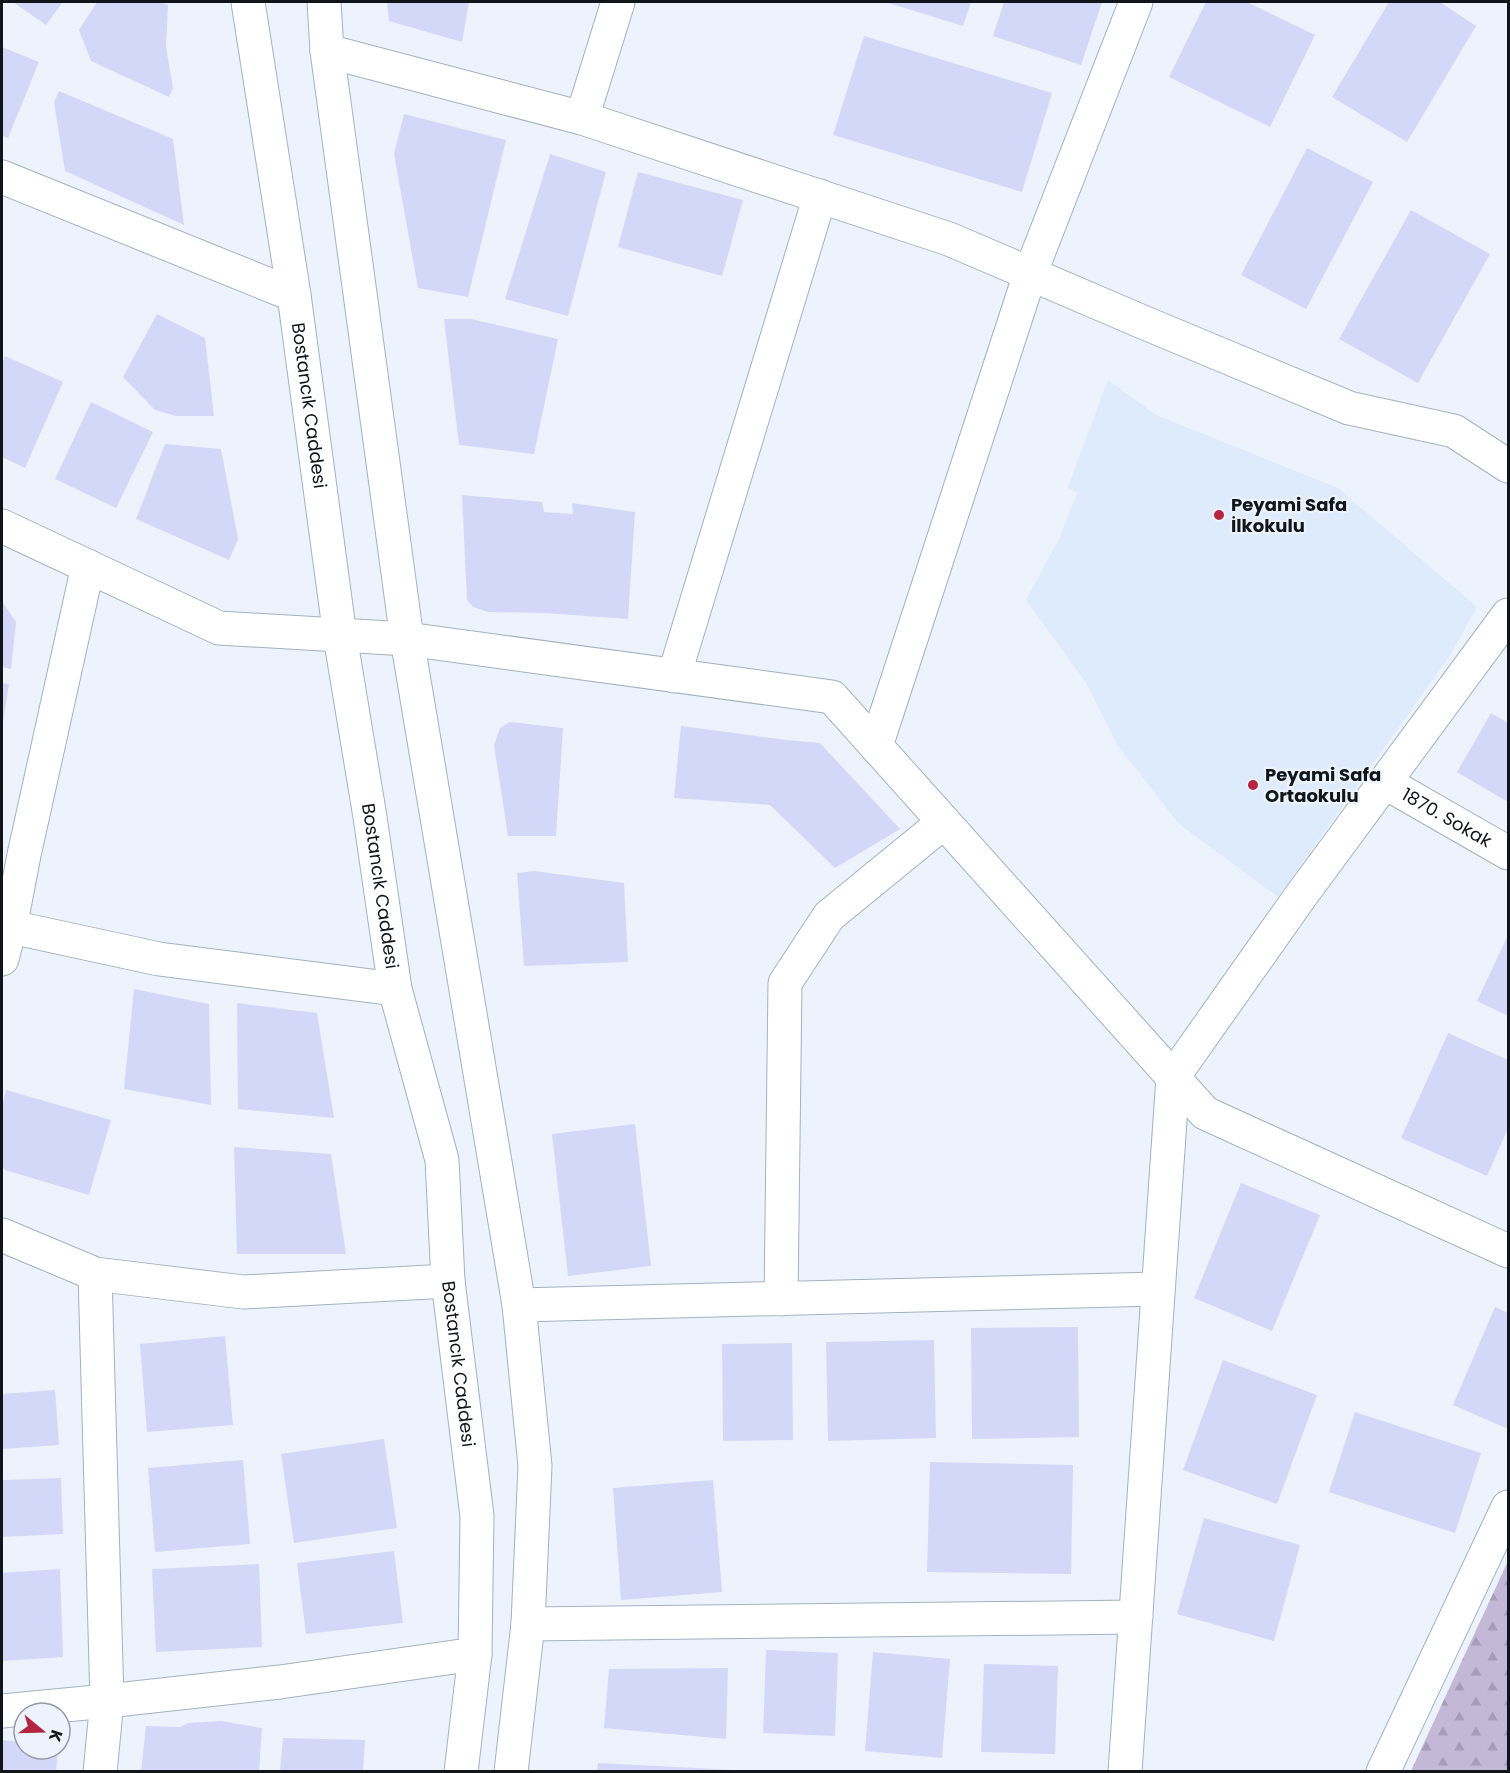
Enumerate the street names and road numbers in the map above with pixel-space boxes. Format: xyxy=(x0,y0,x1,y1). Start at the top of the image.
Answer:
street label: Bostancık Caddesi xyxy=(286,321,333,490)
street label: 1870. Sokak xyxy=(1398,782,1497,853)
street label: Bostancık Caddesi xyxy=(356,801,405,971)
street label: Bostancık Caddesi xyxy=(436,1279,481,1448)

